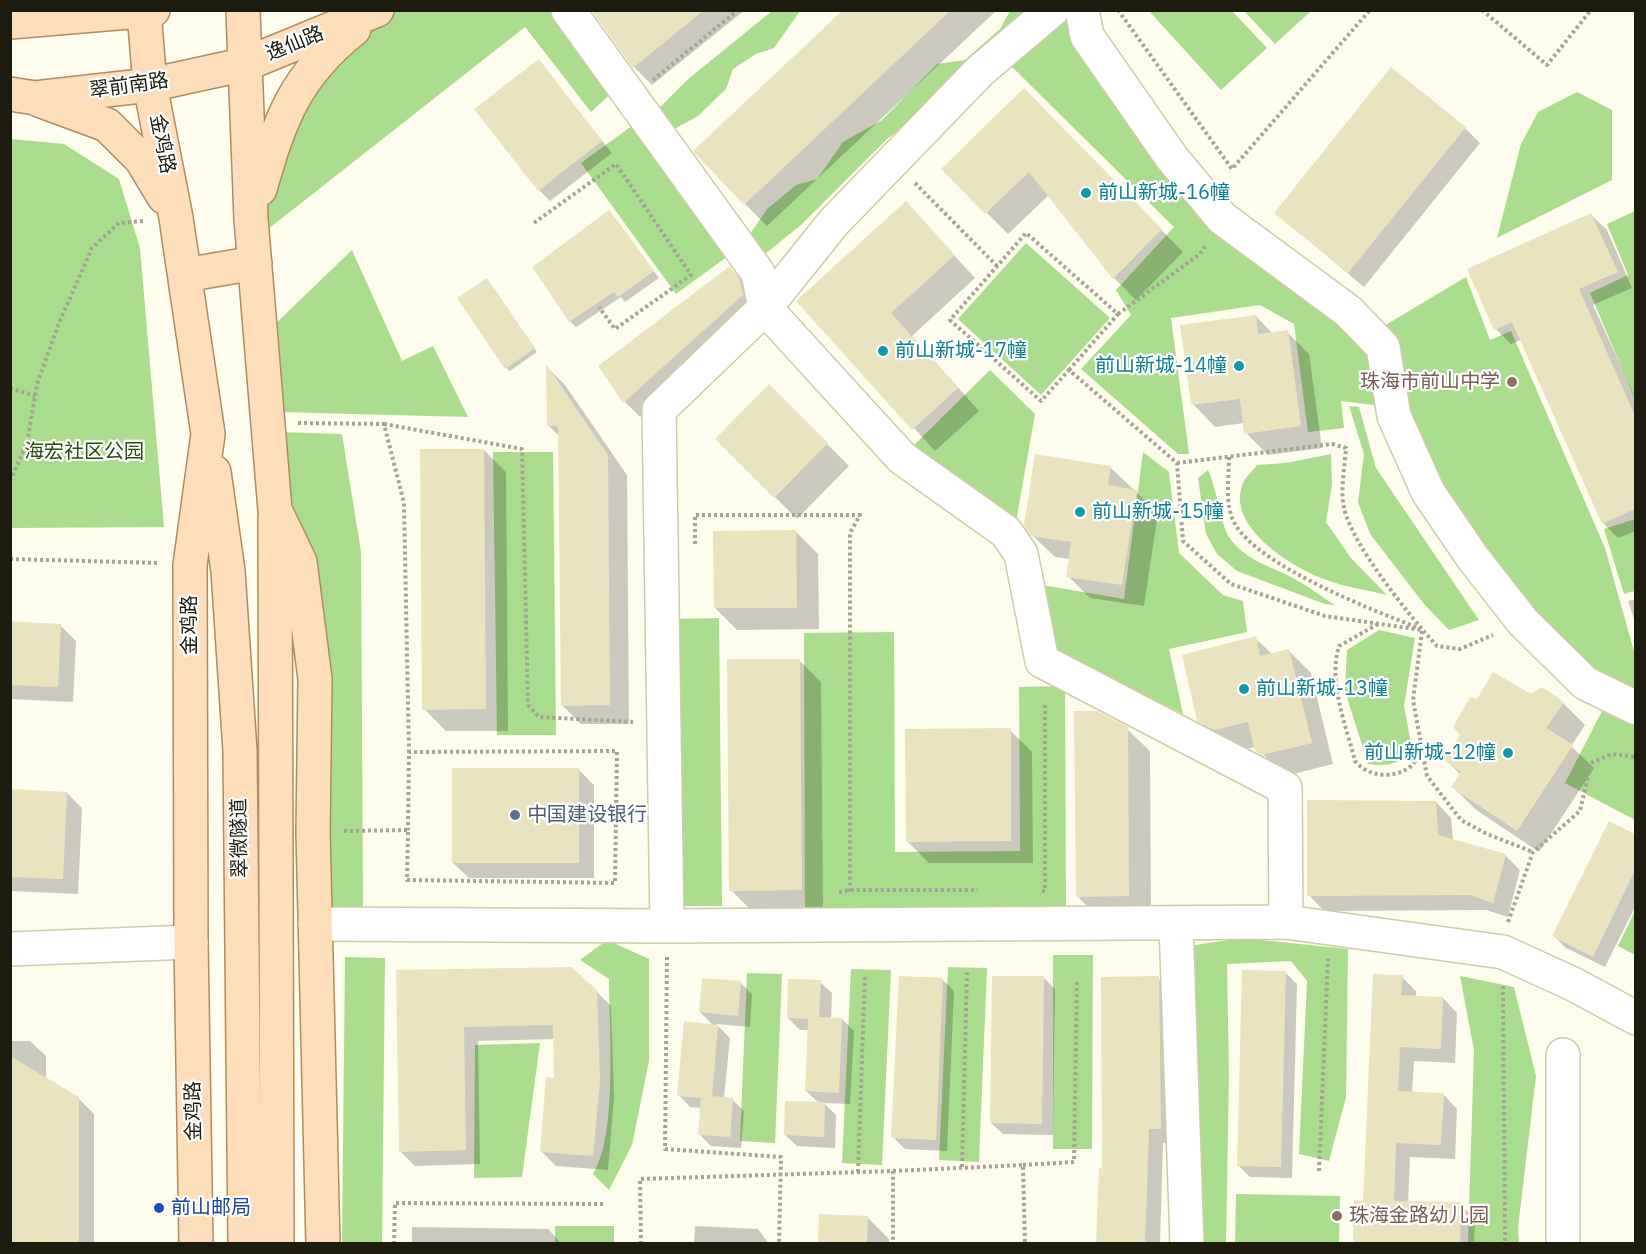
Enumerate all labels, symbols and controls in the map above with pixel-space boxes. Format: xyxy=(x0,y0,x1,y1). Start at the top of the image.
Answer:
street label: 逸仙路 xyxy=(263,22,327,66)
street label: 翠前南路 xyxy=(88,69,170,103)
street label: 金鸡路 xyxy=(144,112,180,176)
place label: 前山新城-16幢 xyxy=(1098,181,1230,205)
marker: 前山新城-16幢 xyxy=(1079,186,1093,200)
place label: 前山新城-17幢 xyxy=(895,339,1027,363)
marker: 前山新城-17幢 xyxy=(876,344,890,358)
place label: 前山新城-14幢 xyxy=(1095,354,1227,378)
marker: 前山新城-14幢 xyxy=(1232,359,1246,373)
place label: 珠海市前山中学 xyxy=(1360,370,1500,394)
marker: 珠海市前山中学 xyxy=(1505,375,1519,389)
park label: 海宏社区公园 xyxy=(24,440,144,464)
place label: 前山新城-15幢 xyxy=(1092,500,1224,524)
marker: 前山新城-15幢 xyxy=(1073,505,1087,519)
street label: 金鸡路 xyxy=(178,595,202,655)
place label: 前山新城-13幢 xyxy=(1256,677,1388,701)
marker: 前山新城-13幢 xyxy=(1237,682,1251,696)
place label: 前山新城-12幢 xyxy=(1364,741,1496,765)
marker: 前山新城-12幢 xyxy=(1501,746,1515,760)
street label: 翠微隧道 xyxy=(227,798,253,878)
place label: 中国建设银行 xyxy=(527,803,647,827)
marker: 中国建设银行 xyxy=(508,808,522,822)
street label: 金鸡路 xyxy=(181,1081,207,1141)
place label: 前山邮局 xyxy=(171,1196,251,1220)
marker: 前山邮局 xyxy=(152,1201,166,1215)
place label: 珠海金路幼儿园 xyxy=(1349,1204,1489,1228)
marker: 珠海金路幼儿园 xyxy=(1330,1209,1344,1223)

